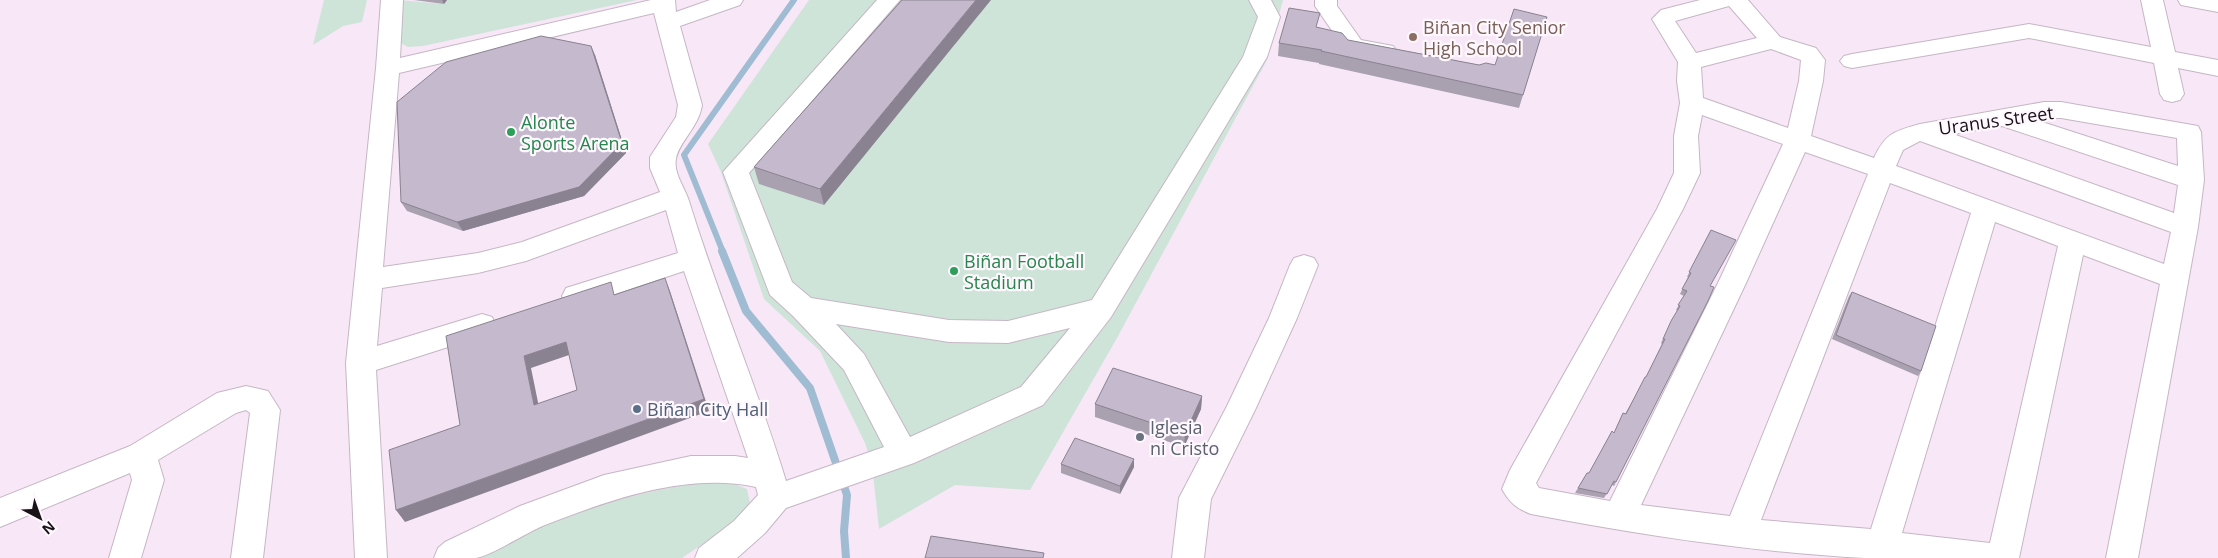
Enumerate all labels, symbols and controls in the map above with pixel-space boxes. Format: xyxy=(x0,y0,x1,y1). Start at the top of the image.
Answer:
place label: Biñan City Senior High School xyxy=(1423,15,1566,60)
marker: Biñan City Senior High School xyxy=(1407,31,1419,43)
street label: Uranus Street xyxy=(1937,100,2055,140)
place label: Alonte Sports Arena xyxy=(521,110,630,155)
marker: Alonte Sports Arena xyxy=(505,126,517,138)
place label: Biñan Football Stadium xyxy=(964,249,1084,294)
marker: Biñan Football Stadium xyxy=(948,265,960,277)
place label: Biñan City Hall xyxy=(647,397,768,421)
marker: Biñan City Hall xyxy=(631,403,643,415)
place label: Iglesia ni Cristo xyxy=(1150,415,1219,460)
marker: Iglesia ni Cristo xyxy=(1134,431,1146,443)
north arrow xyxy=(15,493,65,543)
text: N xyxy=(38,517,59,539)

